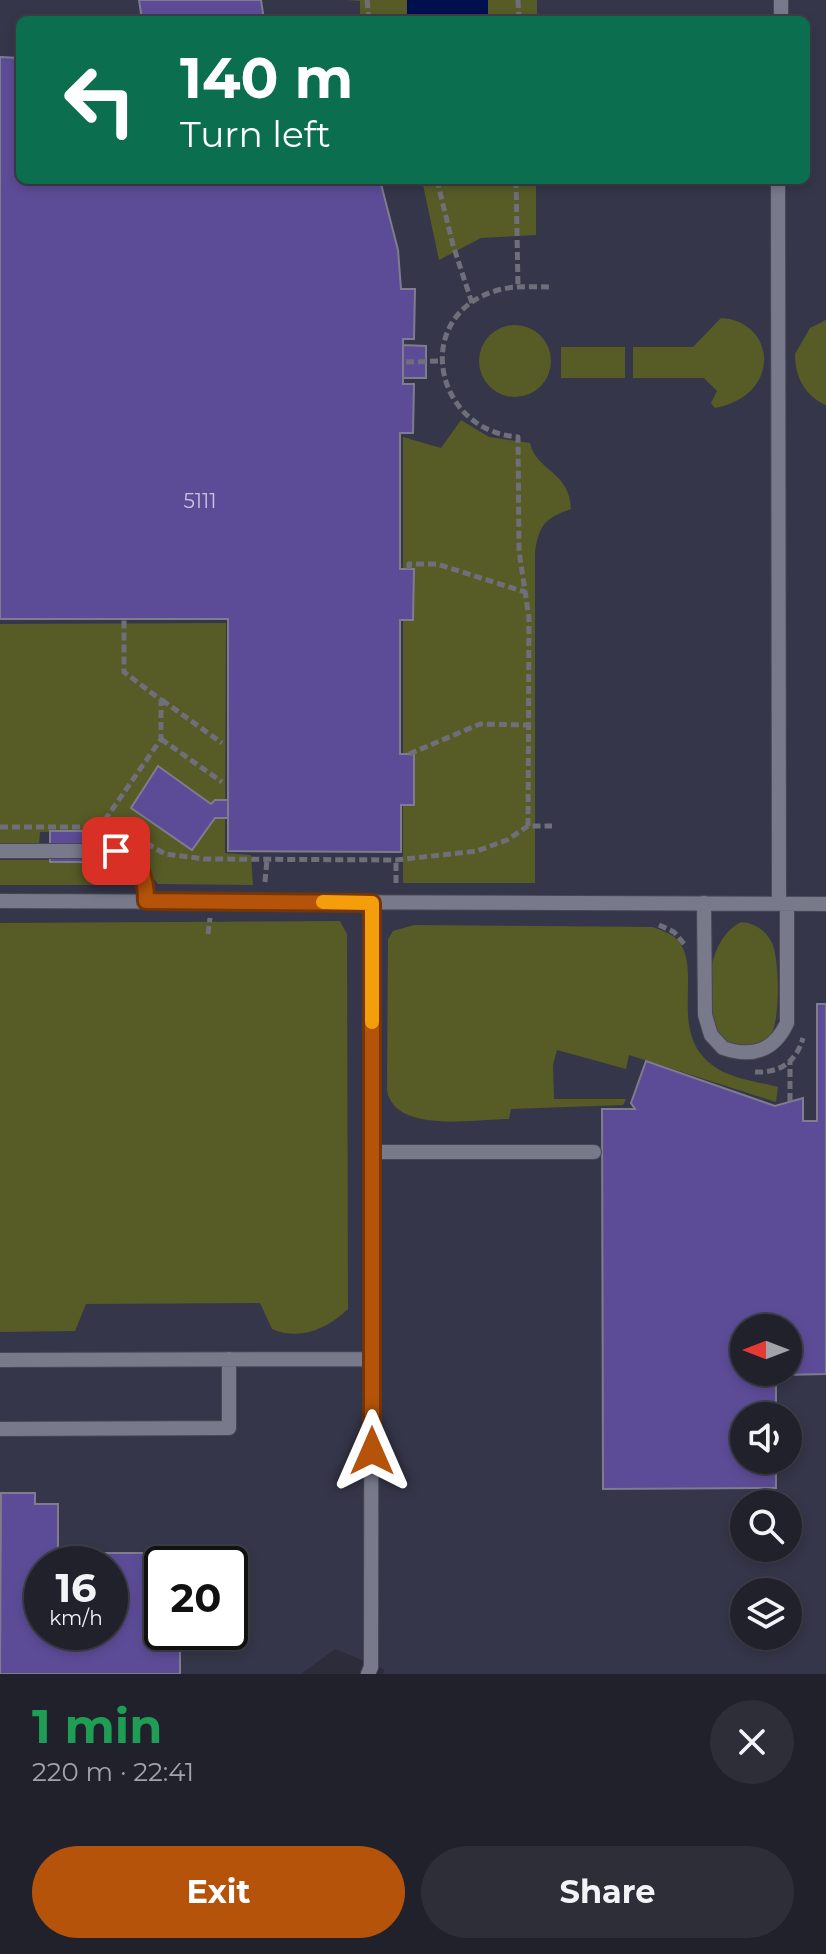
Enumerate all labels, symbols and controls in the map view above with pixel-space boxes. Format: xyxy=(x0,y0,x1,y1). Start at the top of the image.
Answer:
text: 140 m xyxy=(180,44,353,112)
icon: left xyxy=(48,48,152,152)
text: Turn left xyxy=(180,112,331,156)
house number: 5111 xyxy=(184,489,216,513)
pin xyxy=(82,817,150,885)
icon: arrive xyxy=(94,829,138,873)
north arrow xyxy=(730,1314,802,1386)
map controls xyxy=(730,1314,802,1650)
button: sound xyxy=(730,1402,802,1474)
position arrow xyxy=(330,1409,414,1493)
button: search xyxy=(730,1490,802,1562)
speed limit sign: 20 xyxy=(144,1546,248,1650)
text: 16 xyxy=(55,1563,97,1612)
button: layers xyxy=(730,1578,802,1650)
text: km/h xyxy=(49,1606,103,1630)
text: 1 min xyxy=(32,1697,162,1755)
button: close xyxy=(710,1700,794,1784)
text: 220 m · 22:41 xyxy=(32,1756,194,1788)
button: Exit xyxy=(32,1846,405,1938)
button: Share xyxy=(421,1846,794,1938)

